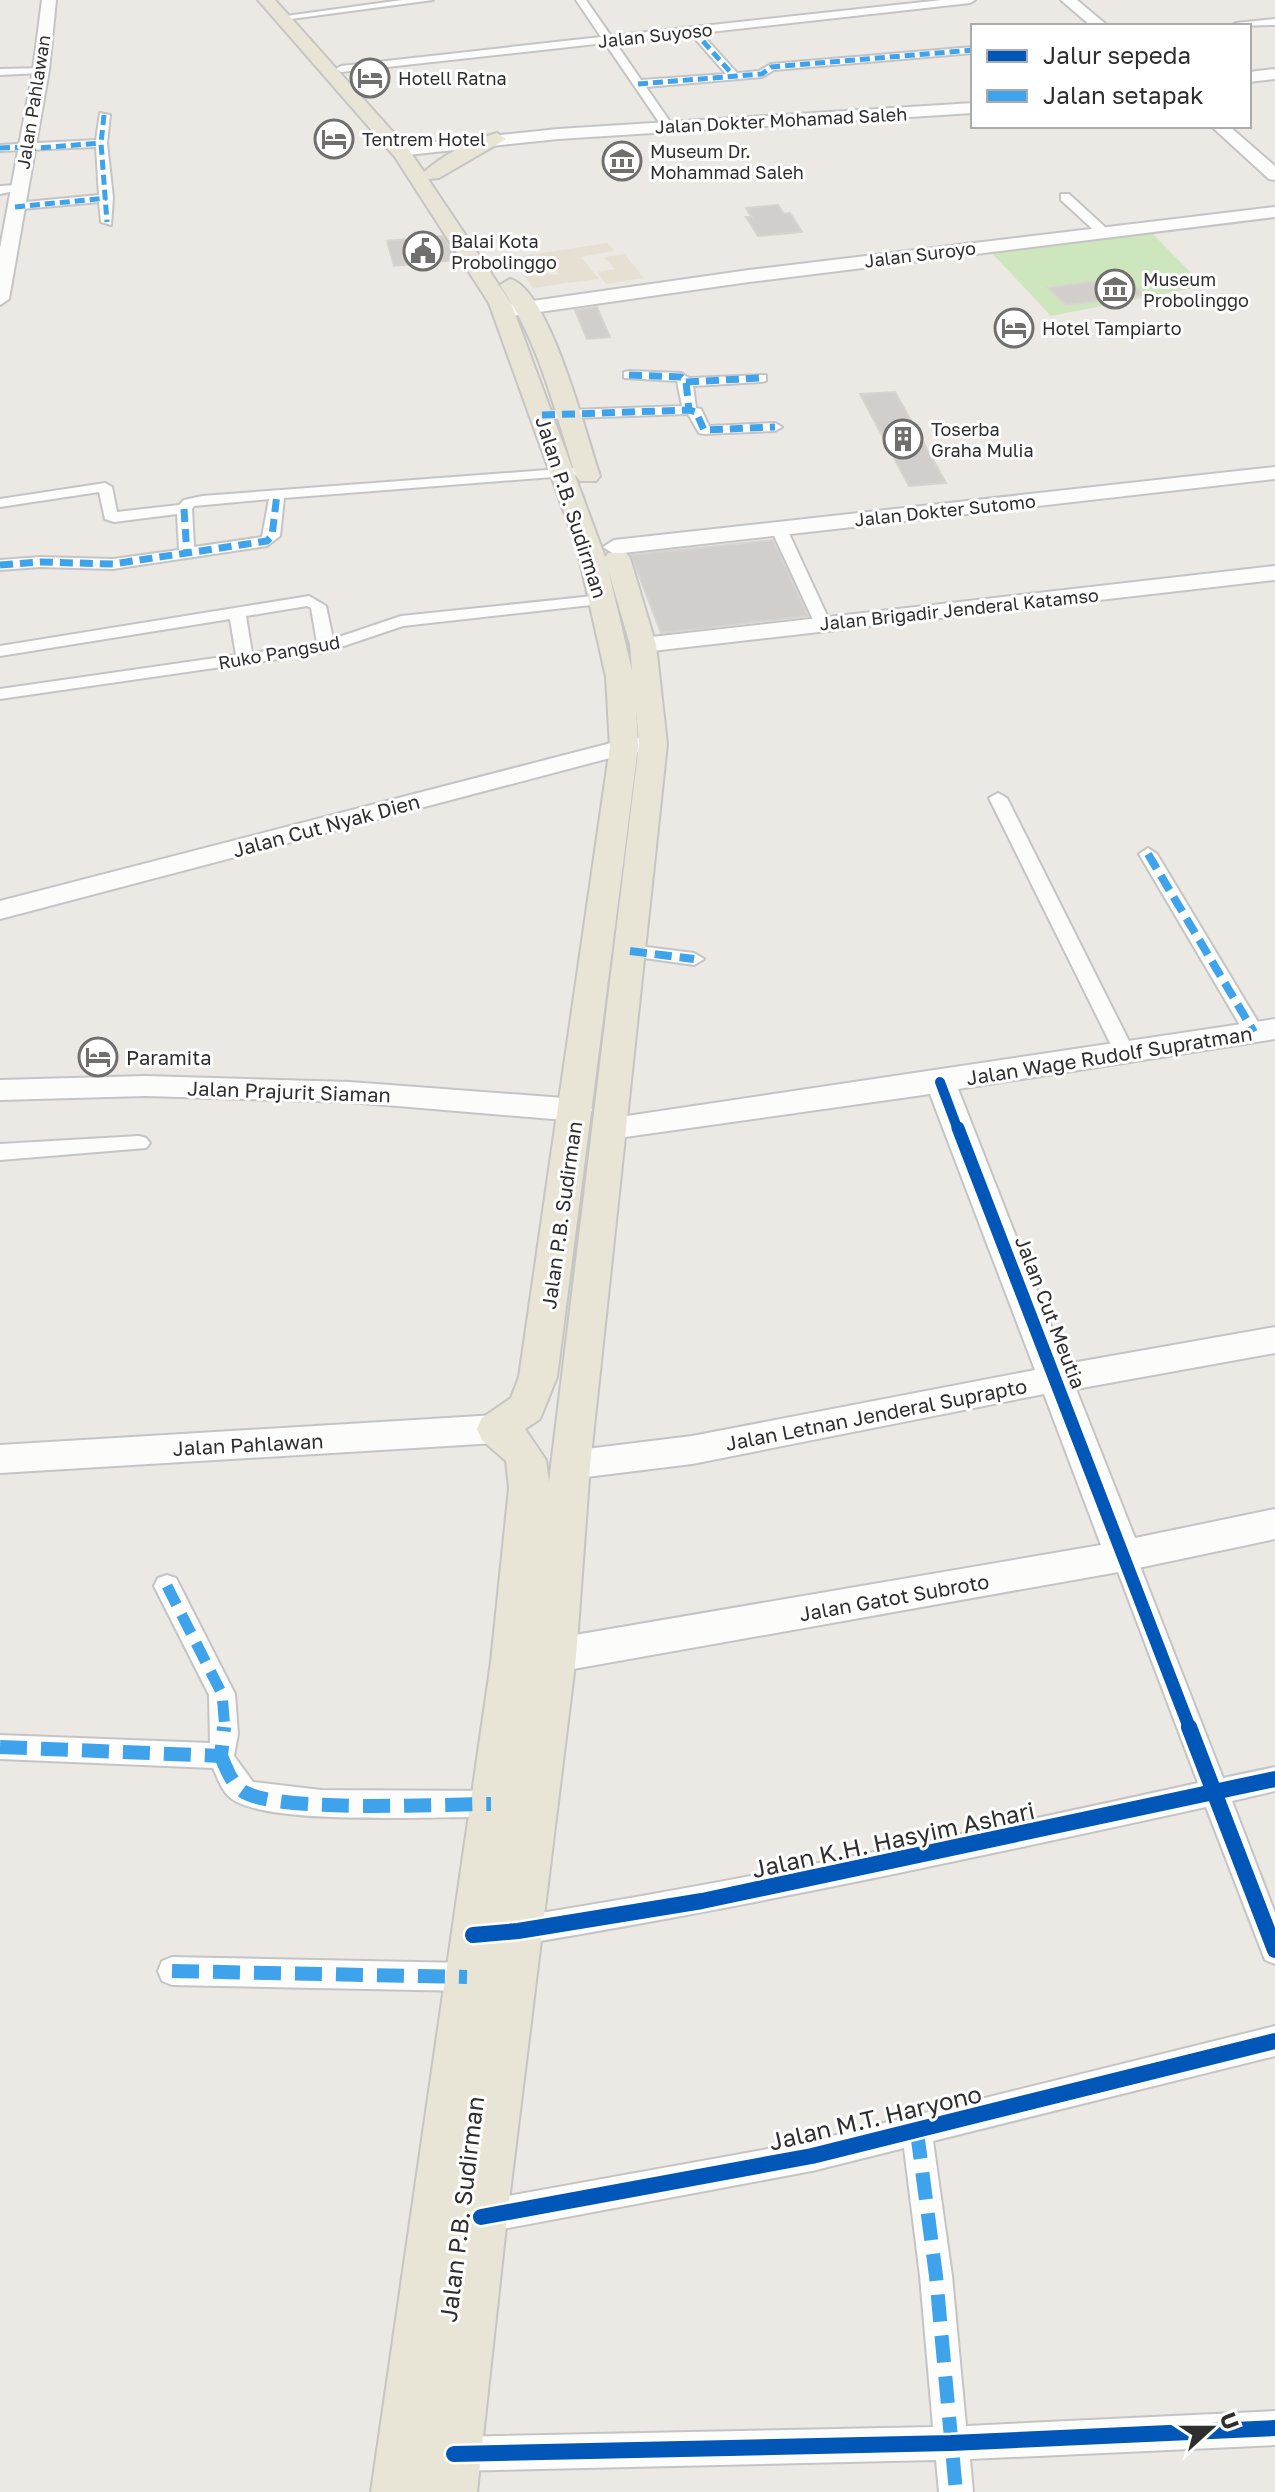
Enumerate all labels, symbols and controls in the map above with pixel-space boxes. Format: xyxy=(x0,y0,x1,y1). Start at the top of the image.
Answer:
street label: Jalan Suyoso xyxy=(597,18,713,52)
legend xyxy=(971,24,1251,128)
street label: Jalan Pahlawan xyxy=(12,33,54,171)
text: Jalur sepeda xyxy=(1043,40,1191,69)
hotel icon: Hotell Ratna xyxy=(349,57,391,99)
place label: Hotell Ratna xyxy=(398,67,507,89)
text: Jalan setapak xyxy=(1043,80,1204,109)
street label: Jalan Dokter Mohamad Saleh xyxy=(654,102,908,138)
hotel icon: Tentrem Hotel xyxy=(313,118,355,160)
place label: Tentrem Hotel xyxy=(362,128,486,150)
museum icon: Museum Dr. Mohammad Saleh xyxy=(601,140,643,182)
place label: Museum Dr. Mohammad Saleh xyxy=(650,140,804,183)
public building icon: Balai Kota Probolinggo xyxy=(402,230,444,272)
place label: Balai Kota Probolinggo xyxy=(451,230,557,273)
street label: Jalan Suroyo xyxy=(863,236,977,272)
museum icon: Museum Probolinggo xyxy=(1094,268,1136,310)
place label: Museum Probolinggo xyxy=(1143,268,1249,311)
hotel icon: Hotel Tampiarto xyxy=(993,307,1035,349)
place label: Hotel Tampiarto xyxy=(1042,317,1181,339)
street label: Jalan P.B. Sudirman xyxy=(531,413,613,601)
building icon: Toserba Graha Mulia xyxy=(882,418,924,460)
place label: Toserba Graha Mulia xyxy=(931,418,1034,461)
street label: Jalan Dokter Sutomo xyxy=(853,490,1037,530)
street label: Jalan Brigadir Jenderal Katamso xyxy=(818,583,1100,635)
street label: Ruko Pangsud xyxy=(216,630,342,674)
street label: Jalan Cut Nyak Dien xyxy=(230,788,422,862)
street label: Jalan Wage Rudolf Supratman xyxy=(964,1021,1254,1089)
hotel icon: Paramita xyxy=(77,1036,119,1078)
place label: Paramita xyxy=(126,1045,211,1069)
street label: Jalan Prajurit Siaman xyxy=(187,1075,391,1107)
street label: Jalan P.B. Sudirman xyxy=(536,1119,586,1311)
street label: Jalan Cut Meutia xyxy=(1011,1232,1091,1392)
street label: Jalan Letnan Jenderal Suprapto xyxy=(723,1373,1029,1455)
street label: Jalan Pahlawan xyxy=(172,1428,324,1460)
street label: Jalan Gatot Subroto xyxy=(797,1568,991,1626)
street label: Jalan K.H. Hasyim Ashari xyxy=(749,1795,1037,1883)
street label: Jalan M.T. Haryono xyxy=(766,2078,984,2156)
street label: Jalan P.B. Sudirman xyxy=(433,2094,489,2324)
north arrow xyxy=(1171,2388,1251,2468)
text: U xyxy=(1215,2408,1246,2433)

